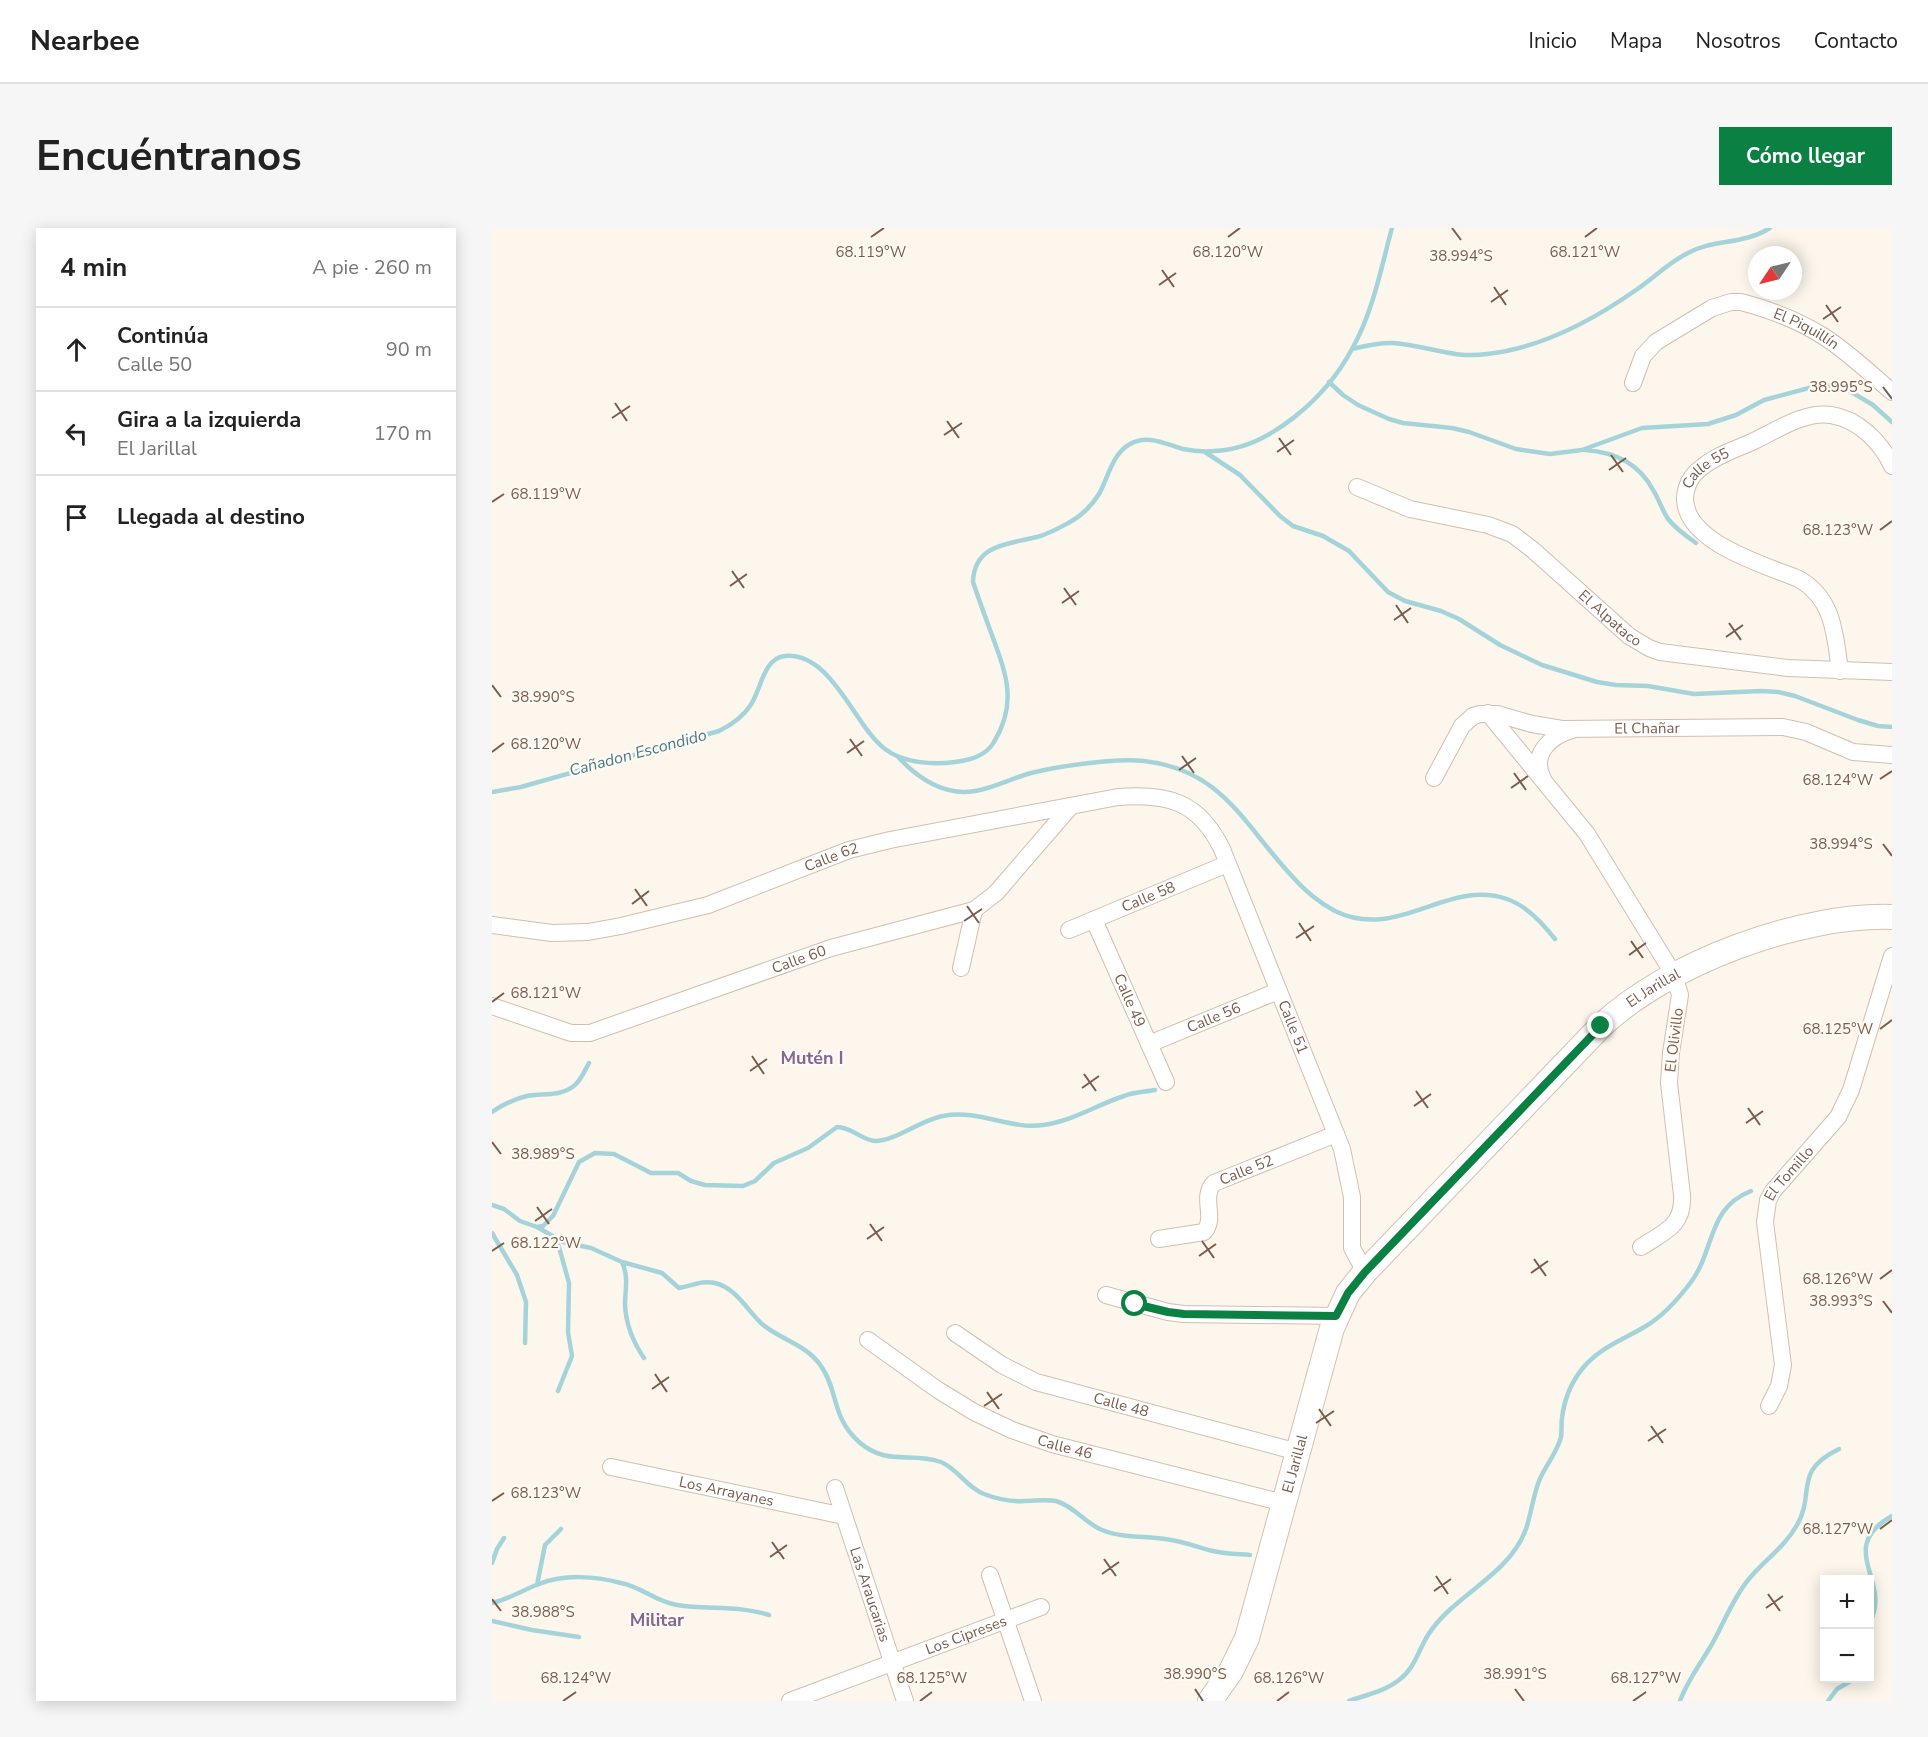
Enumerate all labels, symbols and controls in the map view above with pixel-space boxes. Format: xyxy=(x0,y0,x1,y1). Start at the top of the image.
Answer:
text: Nearbee xyxy=(30,22,140,60)
text: Inicio xyxy=(1529,27,1577,55)
text: Mapa xyxy=(1610,27,1662,55)
text: Nosotros xyxy=(1695,27,1781,55)
text: Contacto xyxy=(1814,27,1898,55)
button: Cómo llegar xyxy=(1719,127,1892,185)
text: Encuéntranos xyxy=(36,128,302,185)
text: 68.119°W xyxy=(836,242,907,262)
text: 68.120°W xyxy=(1193,242,1264,262)
text: 68.121°W xyxy=(1550,242,1621,262)
text: 38.994°S xyxy=(1429,246,1493,266)
north arrow xyxy=(1748,246,1802,300)
text: 4 min xyxy=(60,250,127,285)
text: A pie · 260 m xyxy=(312,254,432,281)
street label: El Piquillín xyxy=(1771,303,1843,354)
text: Continúa xyxy=(117,321,208,351)
icon: ahead xyxy=(60,333,93,366)
text: 90 m xyxy=(386,336,432,363)
text: Calle 50 xyxy=(117,351,192,378)
text: 38.995°S xyxy=(1809,377,1873,397)
text: Gira a la izquierda xyxy=(117,405,301,435)
icon: left xyxy=(60,417,93,450)
text: 170 m xyxy=(374,420,432,447)
text: El Jarillal xyxy=(117,435,197,462)
street label: Calle 55 xyxy=(1677,443,1732,492)
text: 68.119°W xyxy=(511,484,582,504)
icon: arrive xyxy=(60,501,93,534)
text: Llegada al destino xyxy=(117,502,305,532)
text: 68.123°W xyxy=(1803,520,1874,540)
street label: El Alpataco xyxy=(1574,585,1645,651)
text: 38.990°S xyxy=(511,687,575,707)
street label: El Chañar xyxy=(1614,718,1680,739)
water label: Cañadon Escondido xyxy=(567,724,709,782)
text: 68.120°W xyxy=(511,734,582,754)
text: 68.124°W xyxy=(1803,770,1874,790)
text: 38.994°S xyxy=(1809,834,1873,854)
street label: Calle 62 xyxy=(801,838,860,876)
street label: Calle 58 xyxy=(1118,877,1178,917)
street label: Calle 60 xyxy=(769,940,829,978)
street label: El Jarillal xyxy=(1622,963,1684,1012)
street label: Calle 49 xyxy=(1109,971,1150,1030)
text: 68.121°W xyxy=(511,983,582,1003)
street label: Calle 56 xyxy=(1184,997,1244,1037)
street label: Calle 51 xyxy=(1273,997,1313,1057)
street label: El Olivillo xyxy=(1660,1007,1688,1073)
route end xyxy=(1587,1012,1613,1038)
text: 68.125°W xyxy=(1803,1019,1874,1039)
district label: Mutén I xyxy=(780,1046,844,1070)
street label: El Tomillo xyxy=(1760,1142,1818,1204)
text: 38.989°S xyxy=(511,1144,575,1164)
street label: Calle 52 xyxy=(1216,1150,1276,1190)
text: 68.122°W xyxy=(511,1233,582,1253)
text: 68.126°W xyxy=(1803,1269,1874,1289)
route start xyxy=(1121,1290,1147,1316)
text: 38.993°S xyxy=(1809,1291,1873,1311)
street label: Calle 48 xyxy=(1091,1388,1151,1422)
street label: Calle 46 xyxy=(1035,1430,1095,1464)
street label: El Jarillal xyxy=(1277,1432,1313,1495)
street label: Los Arrayanes xyxy=(677,1472,776,1511)
text: 68.123°W xyxy=(511,1483,582,1503)
text: 68.127°W xyxy=(1803,1519,1874,1539)
street label: Las Araucarias xyxy=(845,1544,895,1644)
map controls xyxy=(1820,1575,1874,1683)
button: + xyxy=(1820,1575,1874,1629)
text: 38.988°S xyxy=(511,1602,575,1622)
district label: Militar xyxy=(630,1608,684,1632)
street label: Los Cipreses xyxy=(923,1611,1010,1659)
button: − xyxy=(1820,1629,1874,1683)
text: 38.990°S xyxy=(1163,1664,1227,1684)
text: 38.991°S xyxy=(1483,1664,1547,1684)
text: 68.124°W xyxy=(541,1668,612,1688)
text: 68.125°W xyxy=(897,1668,968,1688)
text: 68.126°W xyxy=(1254,1668,1325,1688)
text: 68.127°W xyxy=(1611,1668,1682,1688)

